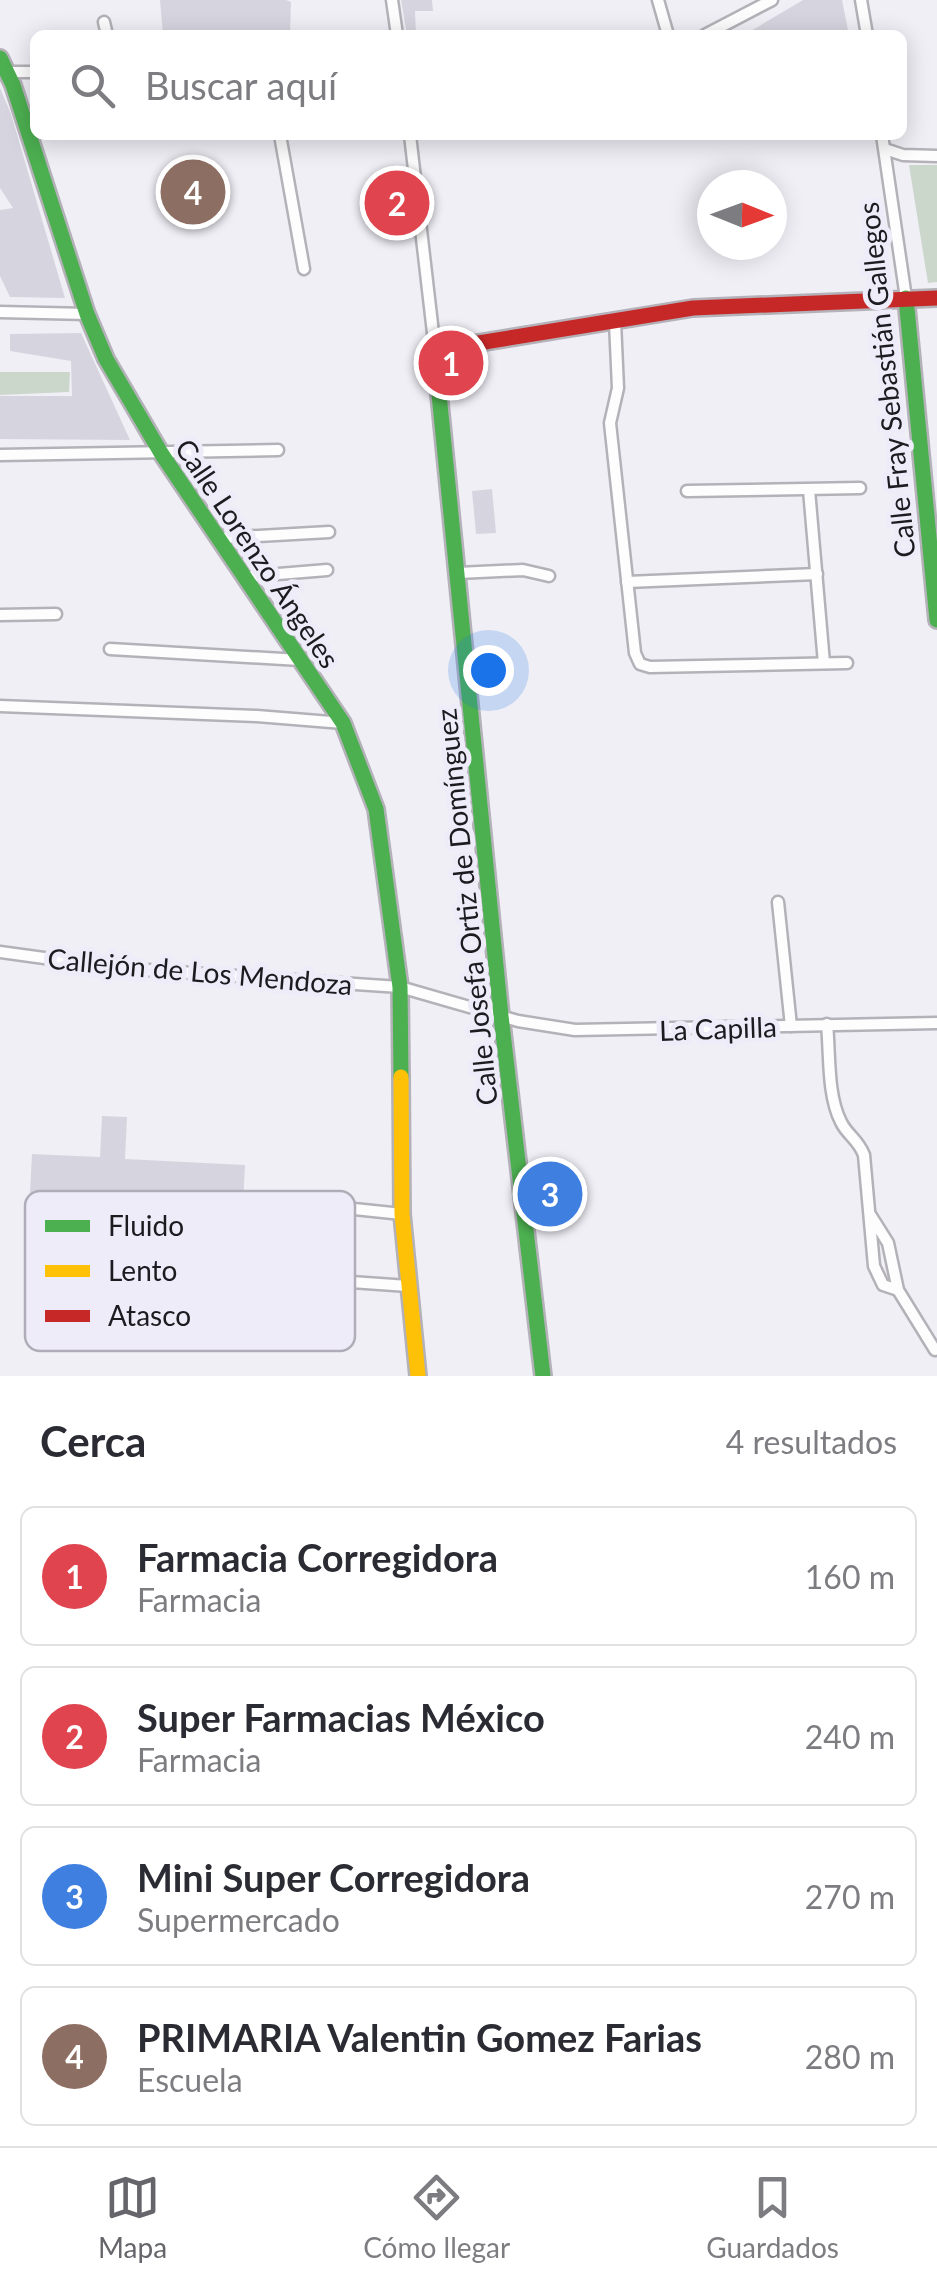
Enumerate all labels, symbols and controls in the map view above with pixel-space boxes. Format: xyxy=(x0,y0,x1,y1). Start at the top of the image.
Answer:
search box xyxy=(30,30,907,140)
icon: search xyxy=(65,58,120,113)
text: Buscar aquí xyxy=(145,62,337,108)
pin: 4 xyxy=(160,154,226,230)
pin: 2 xyxy=(364,166,430,240)
north arrow xyxy=(697,170,787,260)
street label: Calle Fray Sebastián Gallegos xyxy=(850,201,922,559)
pin: 1 xyxy=(418,326,484,400)
street label: Calle Lorenzo Ángeles xyxy=(169,432,347,674)
your location xyxy=(463,645,514,696)
street label: Calle Josefa Ortiz de Domínguez xyxy=(428,707,504,1107)
street label: Callejón de Los Mendoza xyxy=(46,941,354,1001)
street label: La Capilla xyxy=(659,1009,777,1047)
pin: 3 xyxy=(518,1156,582,1232)
legend xyxy=(25,1191,355,1351)
text: Fluido xyxy=(108,1208,184,1242)
text: Lento xyxy=(108,1253,177,1287)
text: Atasco xyxy=(108,1298,191,1332)
text: Cerca xyxy=(40,1416,146,1466)
text: 4 resultados xyxy=(726,1422,897,1461)
text: Farmacia Corregidora xyxy=(137,1534,498,1580)
text: 1 xyxy=(65,1557,84,1596)
text: 160 m xyxy=(805,1557,895,1596)
text: Farmacia xyxy=(137,1580,261,1619)
text: Super Farmacias México xyxy=(137,1694,545,1740)
text: 2 xyxy=(65,1717,84,1756)
text: 240 m xyxy=(805,1717,895,1756)
text: Farmacia xyxy=(137,1740,261,1779)
text: Mini Super Corregidora xyxy=(137,1854,530,1900)
text: 3 xyxy=(65,1877,84,1916)
text: 270 m xyxy=(805,1877,895,1916)
text: Supermercado xyxy=(137,1900,340,1939)
text: PRIMARIA Valentin Gomez Farias xyxy=(137,2014,702,2060)
text: 4 xyxy=(65,2037,84,2076)
text: 280 m xyxy=(805,2037,895,2076)
text: Escuela xyxy=(137,2060,243,2099)
tab: Mapa xyxy=(98,2170,167,2264)
tab: Cómo llegar xyxy=(363,2170,510,2264)
tab: Guardados xyxy=(706,2170,839,2264)

